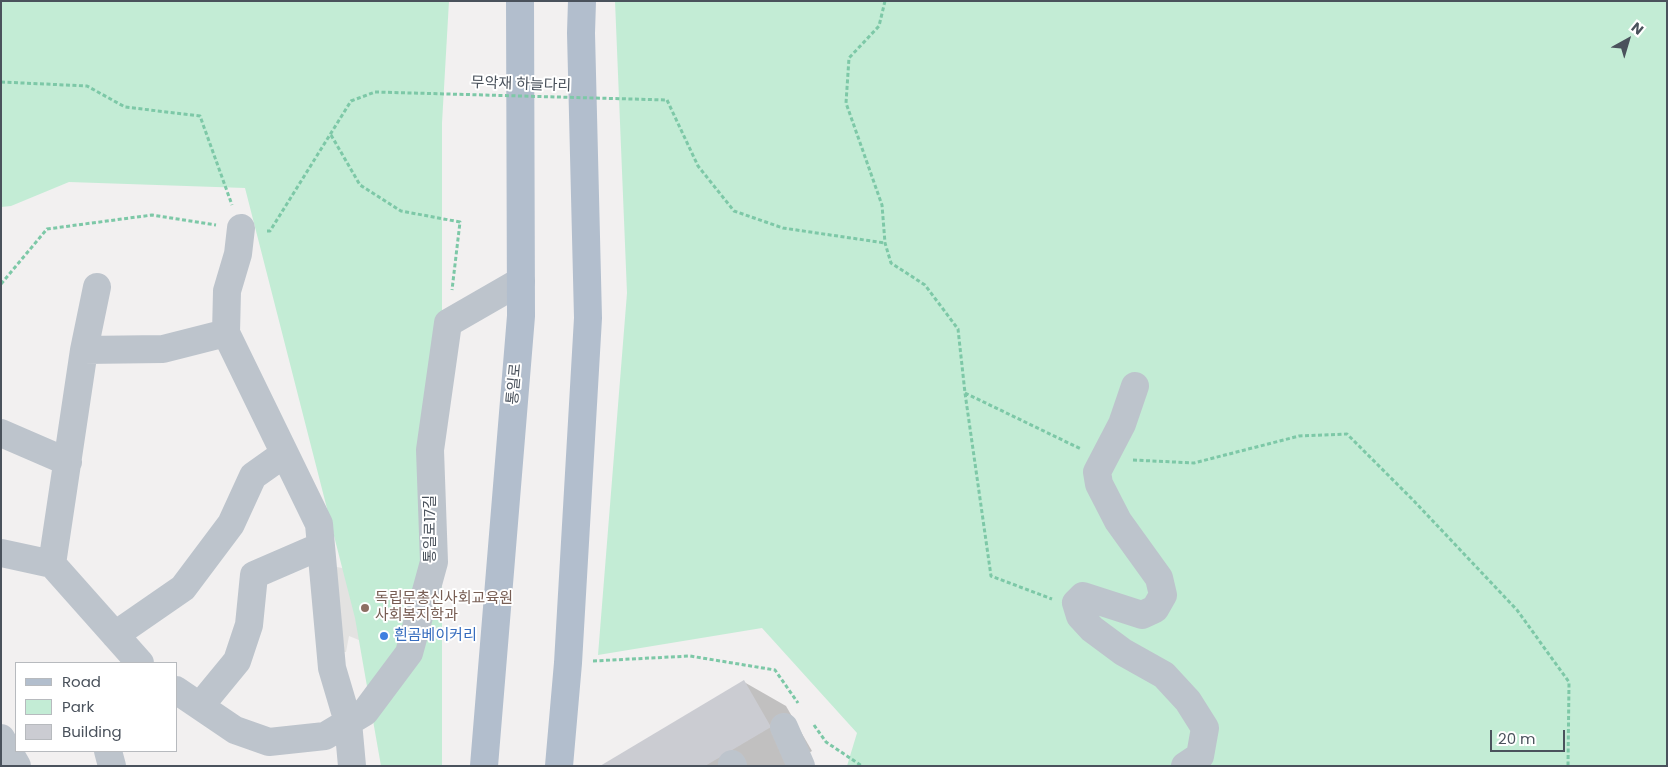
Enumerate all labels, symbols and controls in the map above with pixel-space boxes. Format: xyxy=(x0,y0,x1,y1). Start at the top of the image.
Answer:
north arrow xyxy=(1603,15,1653,65)
text: N xyxy=(1627,17,1648,39)
street label: 무악재 하늘다리 xyxy=(470,74,572,96)
street label: 통일로 xyxy=(504,363,526,405)
street label: 통일로17길 xyxy=(422,495,440,563)
place label: 독립문총신사회교육원 사회복지학과 xyxy=(375,590,513,625)
marker: 독립문총신사회교육원 사회복지학과 xyxy=(359,602,371,614)
place label: 흰곰베이커리 xyxy=(394,627,477,645)
marker: 흰곰베이커리 xyxy=(378,630,390,642)
legend xyxy=(15,662,178,752)
text: Road xyxy=(62,671,101,692)
text: Park xyxy=(62,696,94,717)
scale bar xyxy=(1493,720,1568,752)
text: Building xyxy=(62,721,122,742)
text: 20 m xyxy=(1498,728,1536,749)

